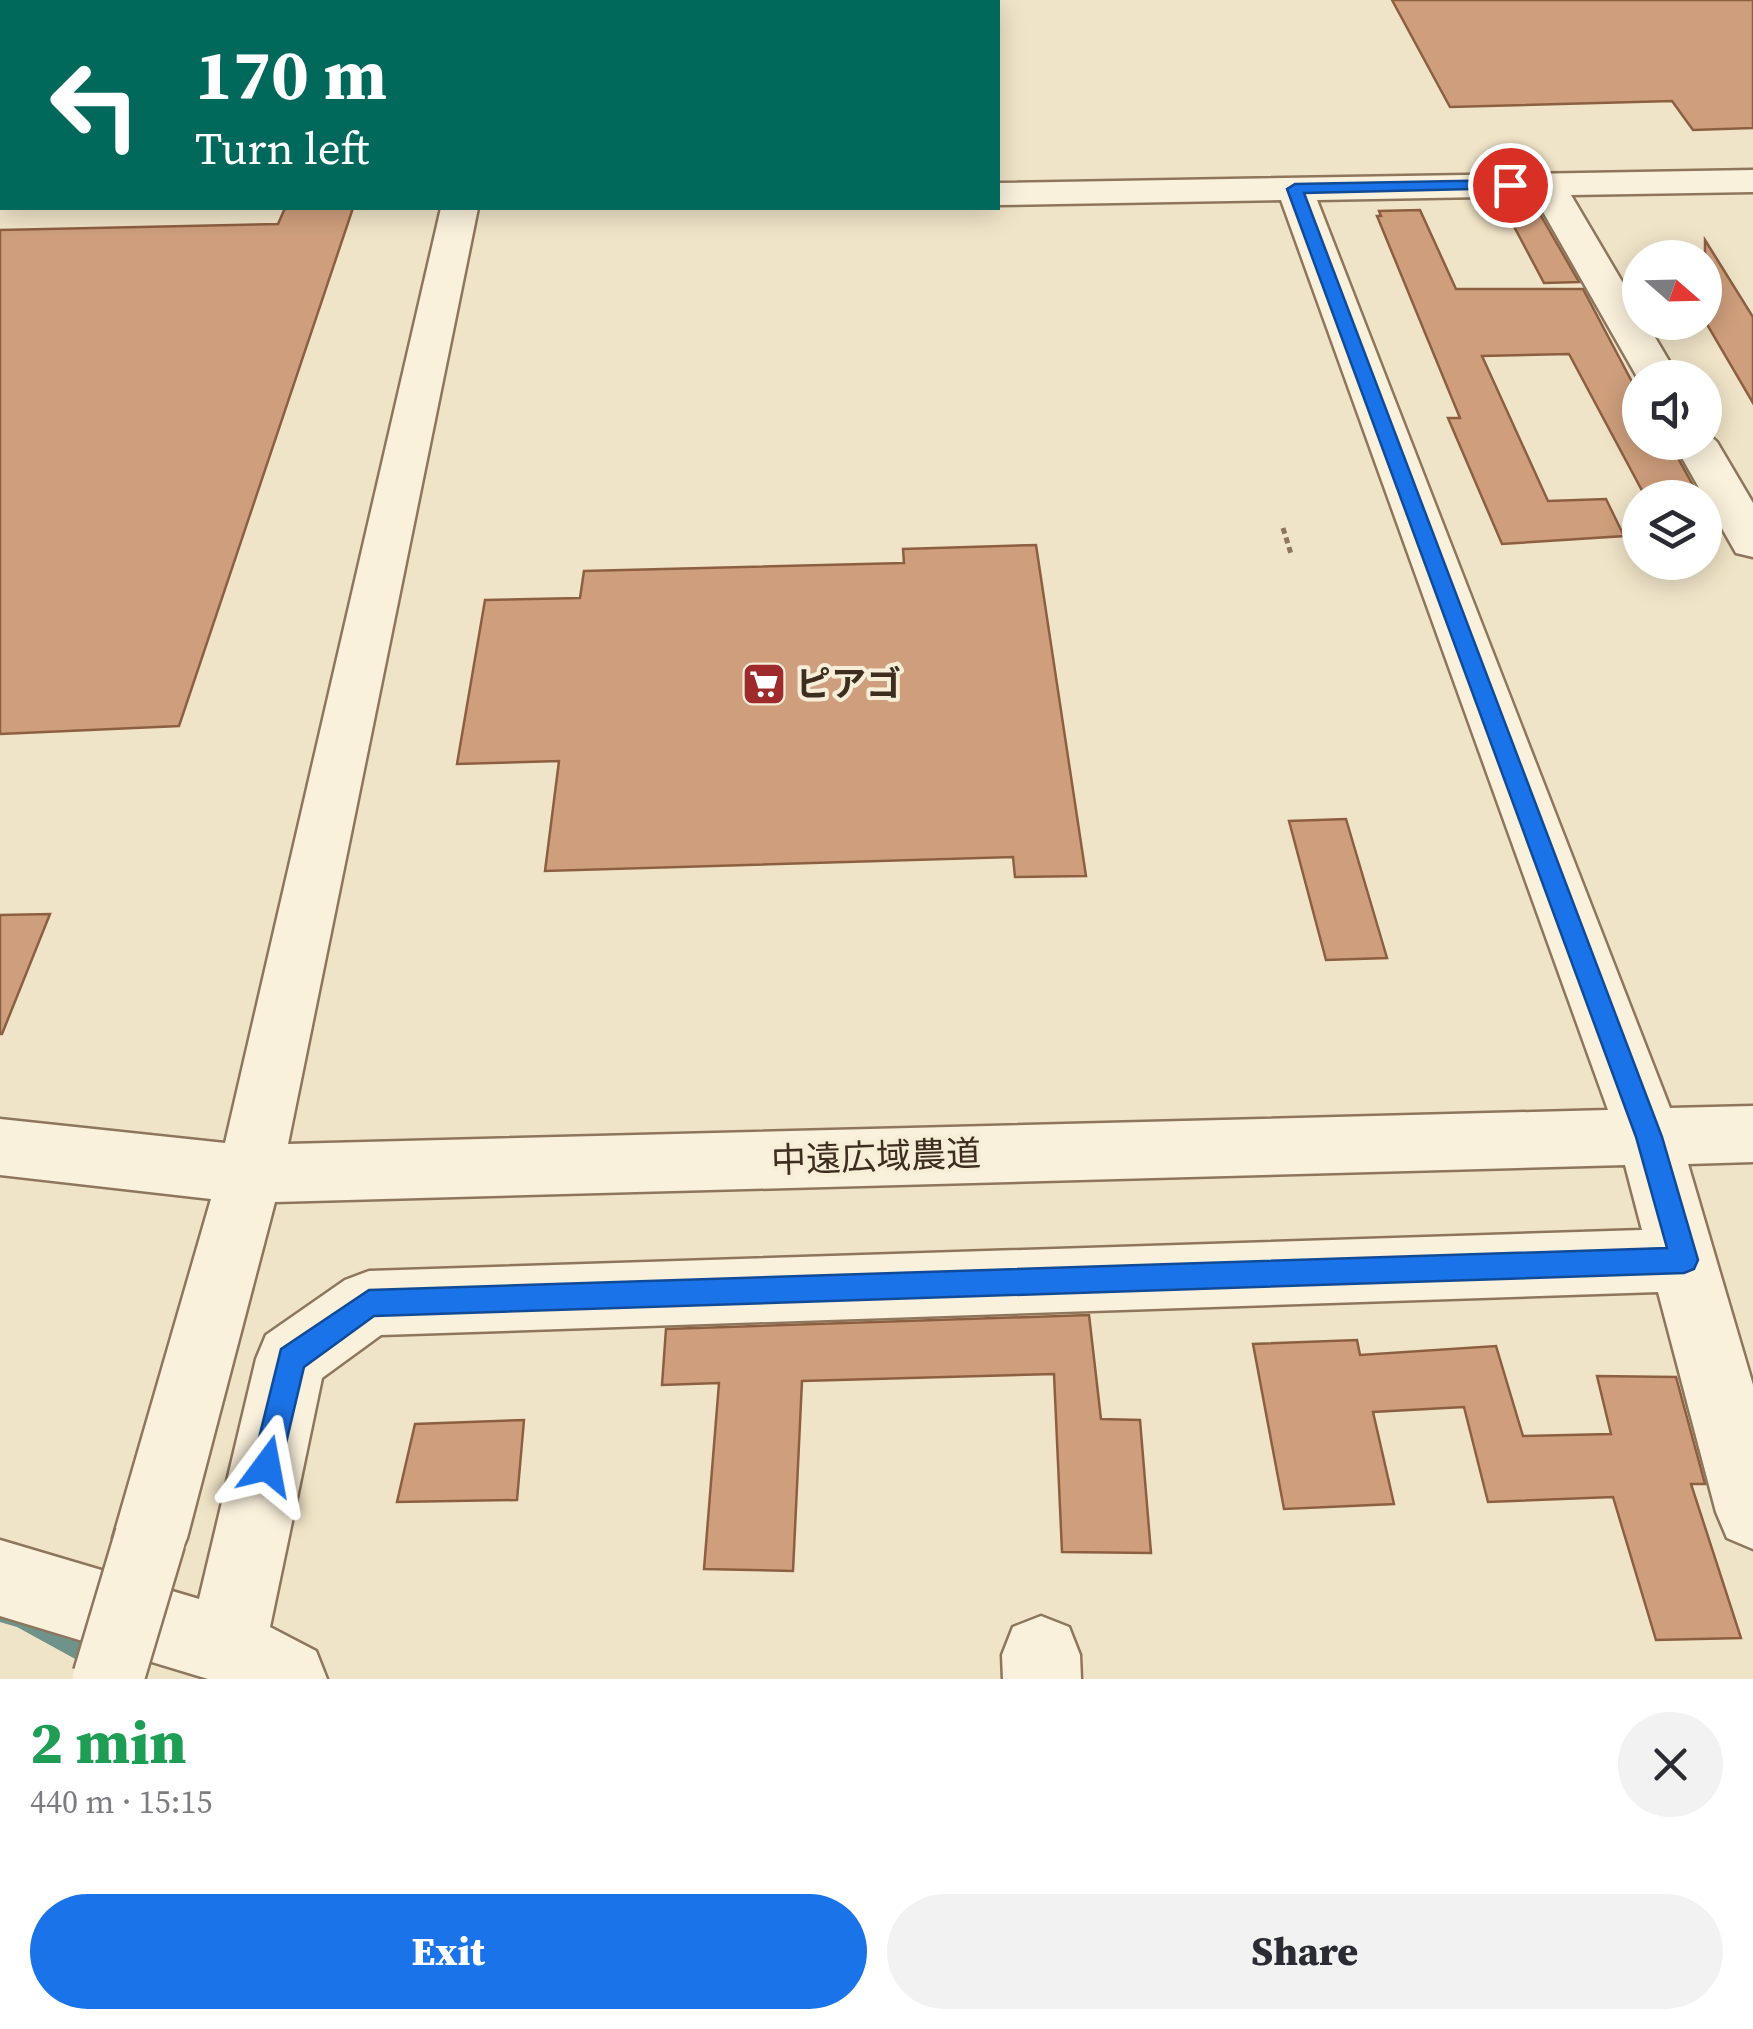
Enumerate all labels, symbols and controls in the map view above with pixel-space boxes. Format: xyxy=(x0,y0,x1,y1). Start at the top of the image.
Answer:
text: 170 m xyxy=(195,26,387,122)
icon: left xyxy=(30,40,160,170)
text: Turn left xyxy=(195,117,369,179)
pin xyxy=(1468,143,1553,228)
icon: arrive xyxy=(1483,158,1538,213)
north arrow xyxy=(1622,240,1722,340)
map controls xyxy=(1622,240,1722,580)
button: sound xyxy=(1622,360,1722,460)
button: layers xyxy=(1622,480,1722,580)
place label: ピアゴ xyxy=(796,660,901,708)
supermarket icon: ピアゴ xyxy=(741,661,787,707)
street label: 中遠広域農道 xyxy=(770,1129,982,1185)
position arrow xyxy=(215,1414,319,1518)
text: 2 min xyxy=(30,1701,186,1783)
button: close xyxy=(1618,1712,1723,1817)
text: 440 m · 15:15 xyxy=(30,1780,212,1824)
button: Exit xyxy=(30,1894,867,2009)
button: Share xyxy=(887,1894,1723,2009)

